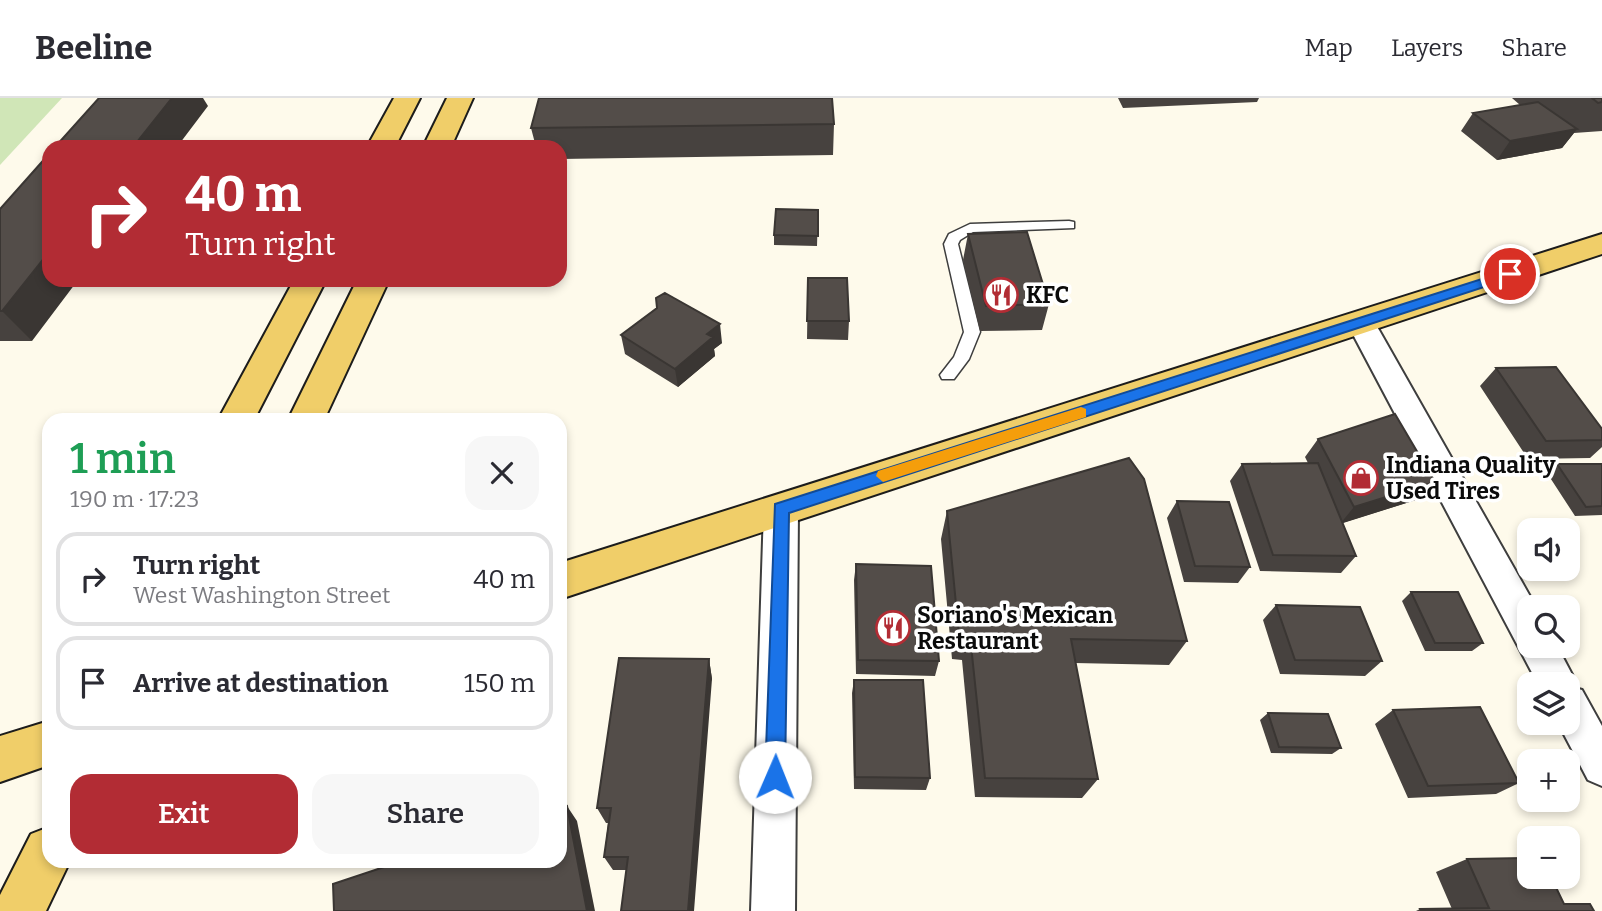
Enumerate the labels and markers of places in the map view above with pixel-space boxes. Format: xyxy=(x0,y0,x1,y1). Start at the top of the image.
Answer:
pin xyxy=(1480,244,1540,304)
restaurant icon: KFC xyxy=(982,276,1020,314)
place label: KFC xyxy=(1026,281,1069,309)
place label: Indiana Quality Used Tires xyxy=(1386,451,1556,505)
shop icon: Indiana Quality Used Tires xyxy=(1342,459,1380,497)
place label: Soriano's Mexican Restaurant xyxy=(917,601,1113,655)
restaurant icon: Soriano's Mexican Restaurant xyxy=(874,609,912,647)

